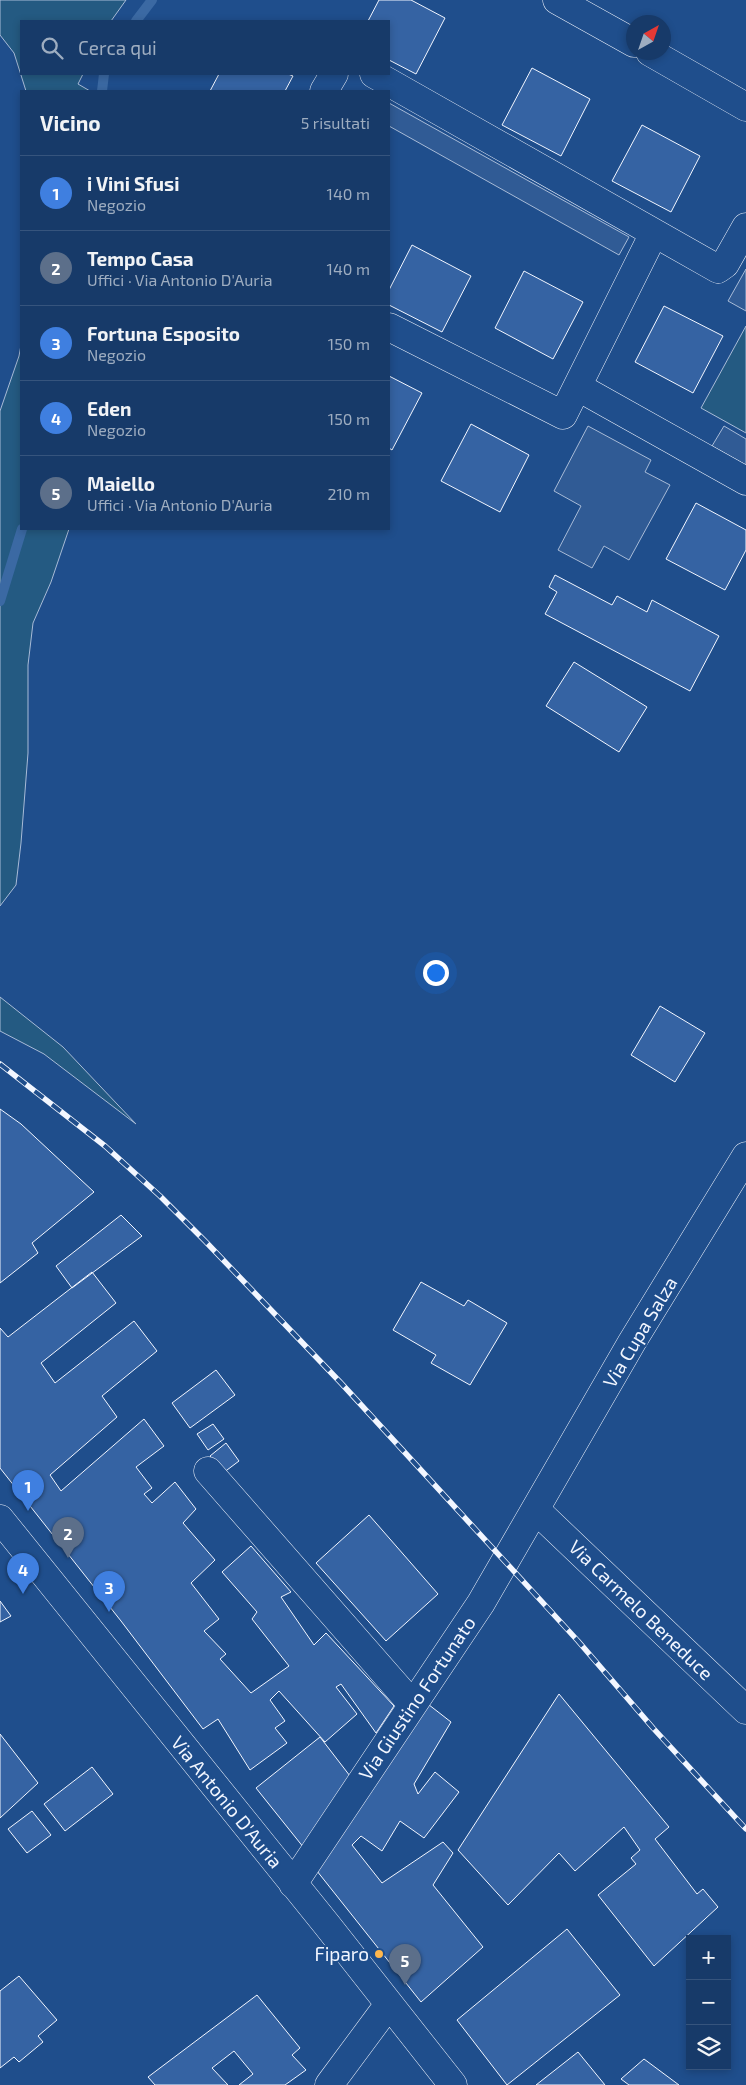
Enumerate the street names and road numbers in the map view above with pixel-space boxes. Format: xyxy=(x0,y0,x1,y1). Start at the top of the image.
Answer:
street label: Via Cupa Salza xyxy=(597,1272,682,1391)
street label: Via Carmelo Beneduce xyxy=(564,1535,718,1684)
street label: Via Giustino Fortunato xyxy=(353,1612,480,1784)
street label: Via Antonio D'Auria xyxy=(167,1731,288,1872)

